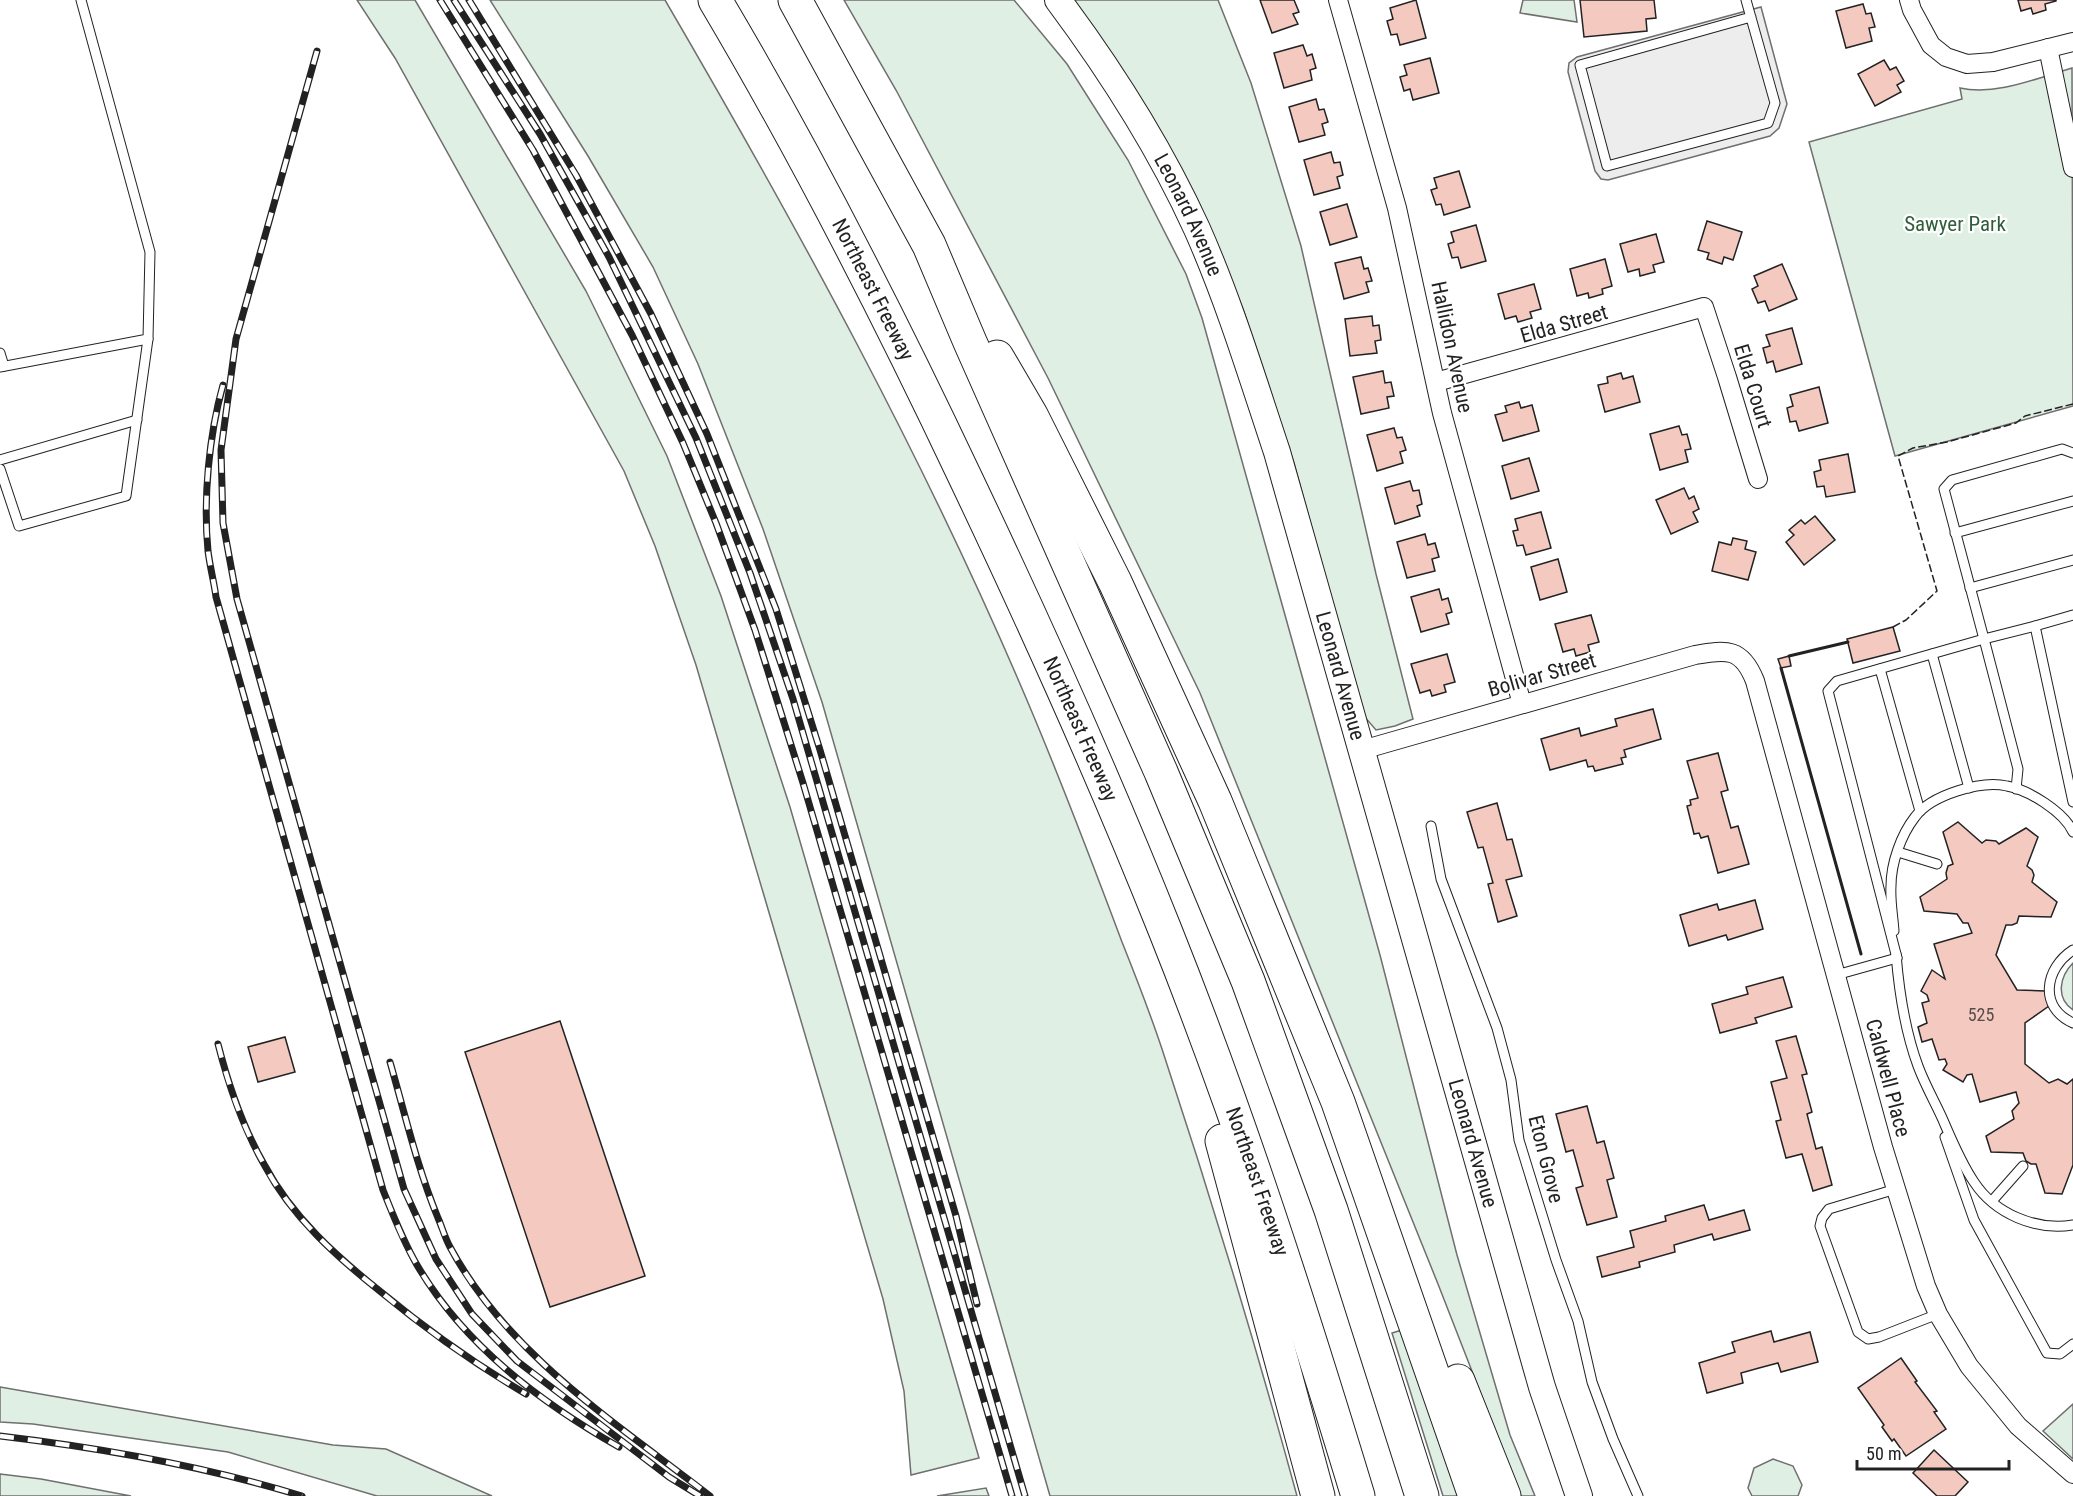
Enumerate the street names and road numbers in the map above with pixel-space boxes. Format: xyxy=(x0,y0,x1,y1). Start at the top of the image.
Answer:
street label: Leonard Avenue xyxy=(1149,150,1227,280)
street label: Northeast Freeway xyxy=(827,215,919,365)
street label: Hallidon Avenue xyxy=(1426,279,1478,415)
street label: Elda Street xyxy=(1518,300,1610,348)
street label: Elda Court xyxy=(1729,341,1777,431)
street label: Leonard Avenue xyxy=(1311,609,1370,743)
street label: Bolivar Street xyxy=(1485,648,1599,702)
street label: Northeast Freeway xyxy=(1038,653,1123,805)
street label: Caldwell Place xyxy=(1861,1016,1915,1140)
street label: Leonard Avenue xyxy=(1443,1076,1503,1211)
street label: Northeast Freeway xyxy=(1221,1104,1294,1259)
street label: Eton Grove xyxy=(1524,1113,1569,1206)

